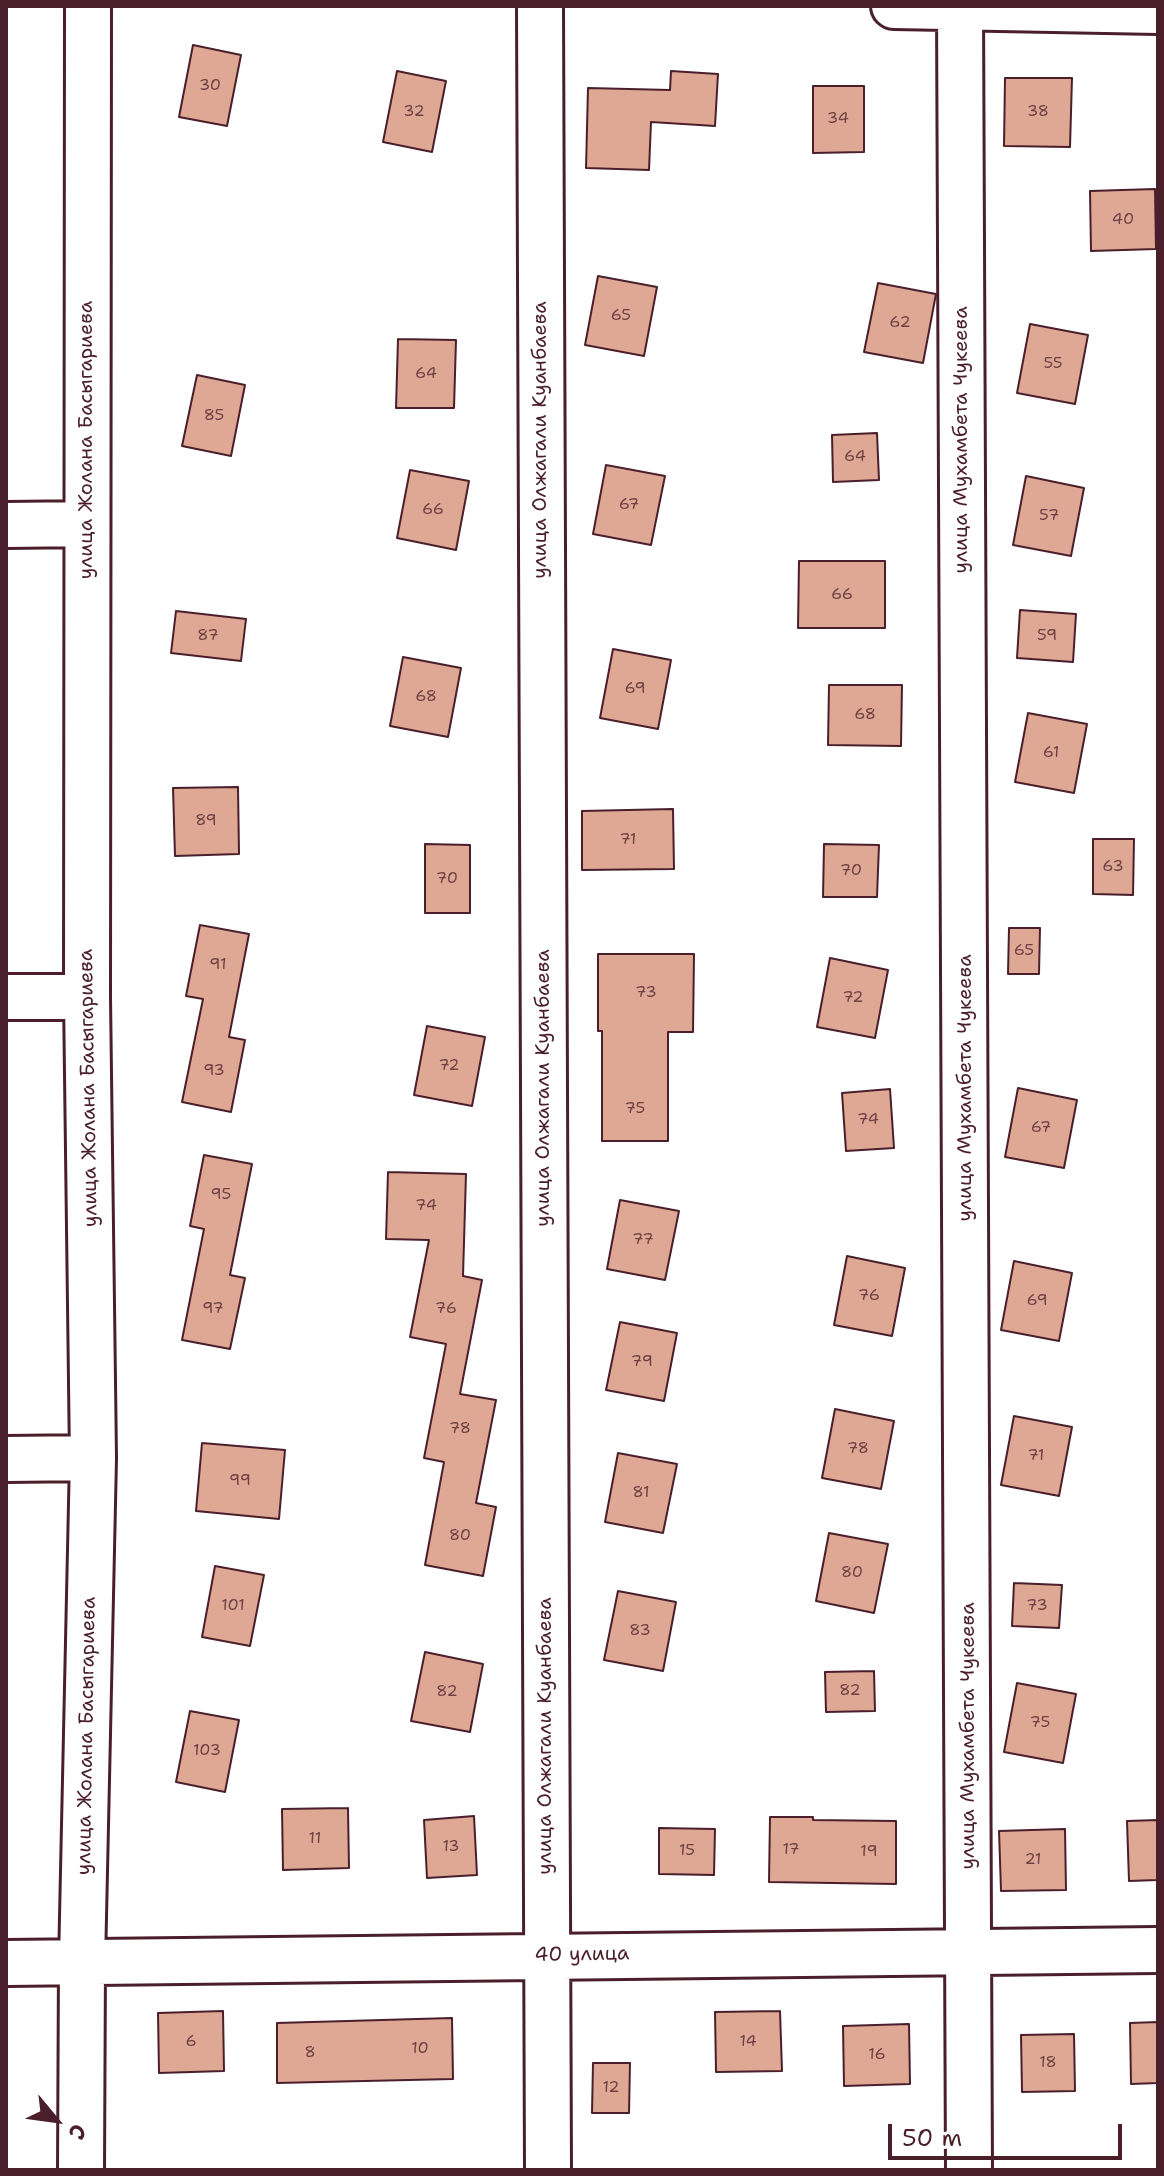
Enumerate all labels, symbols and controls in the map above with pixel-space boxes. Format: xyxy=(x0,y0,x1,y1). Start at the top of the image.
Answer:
house number: 30 xyxy=(199,76,221,96)
house number: 32 xyxy=(403,102,425,122)
house number: 38 xyxy=(1027,102,1049,122)
house number: 34 xyxy=(827,109,849,129)
house number: 40 xyxy=(1112,210,1134,230)
street label: улица Жолана Басыгариева xyxy=(75,301,99,579)
street label: улица Олжагали Куанбаева xyxy=(529,301,553,579)
house number: 65 xyxy=(611,306,631,326)
street label: улица Мухамбета Чукеева xyxy=(950,306,974,574)
house number: 62 xyxy=(889,313,911,333)
house number: 55 xyxy=(1043,354,1063,374)
house number: 64 xyxy=(415,364,437,384)
house number: 85 xyxy=(204,406,224,426)
house number: 64 xyxy=(844,447,866,467)
house number: 67 xyxy=(619,495,639,515)
house number: 66 xyxy=(422,500,444,520)
house number: 57 xyxy=(1039,506,1059,526)
house number: 66 xyxy=(831,585,853,605)
house number: 87 xyxy=(197,626,219,646)
house number: 59 xyxy=(1037,626,1057,646)
house number: 69 xyxy=(624,679,646,699)
house number: 68 xyxy=(415,687,437,707)
house number: 68 xyxy=(854,705,876,725)
house number: 61 xyxy=(1043,743,1059,763)
house number: 89 xyxy=(195,811,217,831)
house number: 71 xyxy=(619,830,637,850)
house number: 63 xyxy=(1102,857,1124,877)
house number: 70 xyxy=(840,861,862,881)
house number: 70 xyxy=(436,869,458,889)
house number: 65 xyxy=(1014,941,1034,961)
street label: улица Жолана Басыгариева xyxy=(75,949,103,1227)
street label: улица Олжагали Куанбаева xyxy=(532,949,556,1227)
street label: улица Мухамбета Чукеева xyxy=(954,954,978,1222)
house number: 91 xyxy=(209,955,227,975)
house number: 73 xyxy=(635,983,657,1003)
house number: 72 xyxy=(842,988,864,1008)
house number: 72 xyxy=(438,1056,460,1076)
house number: 93 xyxy=(203,1061,225,1081)
house number: 75 xyxy=(625,1099,645,1119)
house number: 74 xyxy=(857,1110,879,1130)
house number: 67 xyxy=(1031,1118,1051,1138)
house number: 95 xyxy=(211,1185,231,1205)
house number: 74 xyxy=(415,1196,437,1216)
house number: 77 xyxy=(632,1230,654,1250)
house number: 76 xyxy=(858,1286,880,1306)
house number: 69 xyxy=(1026,1291,1048,1311)
house number: 97 xyxy=(202,1299,224,1319)
house number: 76 xyxy=(435,1299,457,1319)
house number: 79 xyxy=(631,1352,653,1372)
house number: 78 xyxy=(449,1419,471,1439)
house number: 78 xyxy=(847,1439,869,1459)
house number: 71 xyxy=(1027,1446,1045,1466)
house number: 99 xyxy=(229,1471,251,1491)
house number: 81 xyxy=(632,1483,650,1503)
house number: 80 xyxy=(449,1526,471,1546)
house number: 80 xyxy=(841,1563,863,1583)
house number: 101 xyxy=(221,1596,245,1616)
house number: 73 xyxy=(1026,1596,1048,1616)
street label: улица Жолана Басыгариева xyxy=(73,1597,101,1875)
street label: улица Олжагали Куанбаева xyxy=(534,1597,558,1875)
street label: улица Мухамбета Чукеева xyxy=(957,1602,981,1870)
house number: 83 xyxy=(629,1621,651,1641)
house number: 82 xyxy=(839,1681,861,1701)
house number: 82 xyxy=(436,1682,458,1702)
house number: 75 xyxy=(1030,1713,1050,1733)
house number: 103 xyxy=(193,1741,221,1761)
house number: 11 xyxy=(309,1829,321,1849)
house number: 13 xyxy=(442,1837,460,1857)
house number: 17 xyxy=(782,1840,800,1860)
house number: 15 xyxy=(679,1841,695,1861)
house number: 19 xyxy=(860,1842,878,1862)
house number: 21 xyxy=(1024,1850,1042,1870)
street label: 40 улица xyxy=(534,1942,630,1968)
house number: 6 xyxy=(185,2032,197,2052)
house number: 14 xyxy=(739,2032,757,2052)
house number: 10 xyxy=(411,2039,429,2059)
house number: 8 xyxy=(304,2043,316,2063)
house number: 16 xyxy=(868,2045,886,2065)
house number: 18 xyxy=(1039,2053,1057,2073)
house number: 12 xyxy=(602,2078,620,2098)
north arrow xyxy=(16,2080,96,2160)
scale bar xyxy=(892,2108,1126,2158)
text: С xyxy=(61,2119,93,2145)
text: 50 m xyxy=(902,2122,962,2154)

